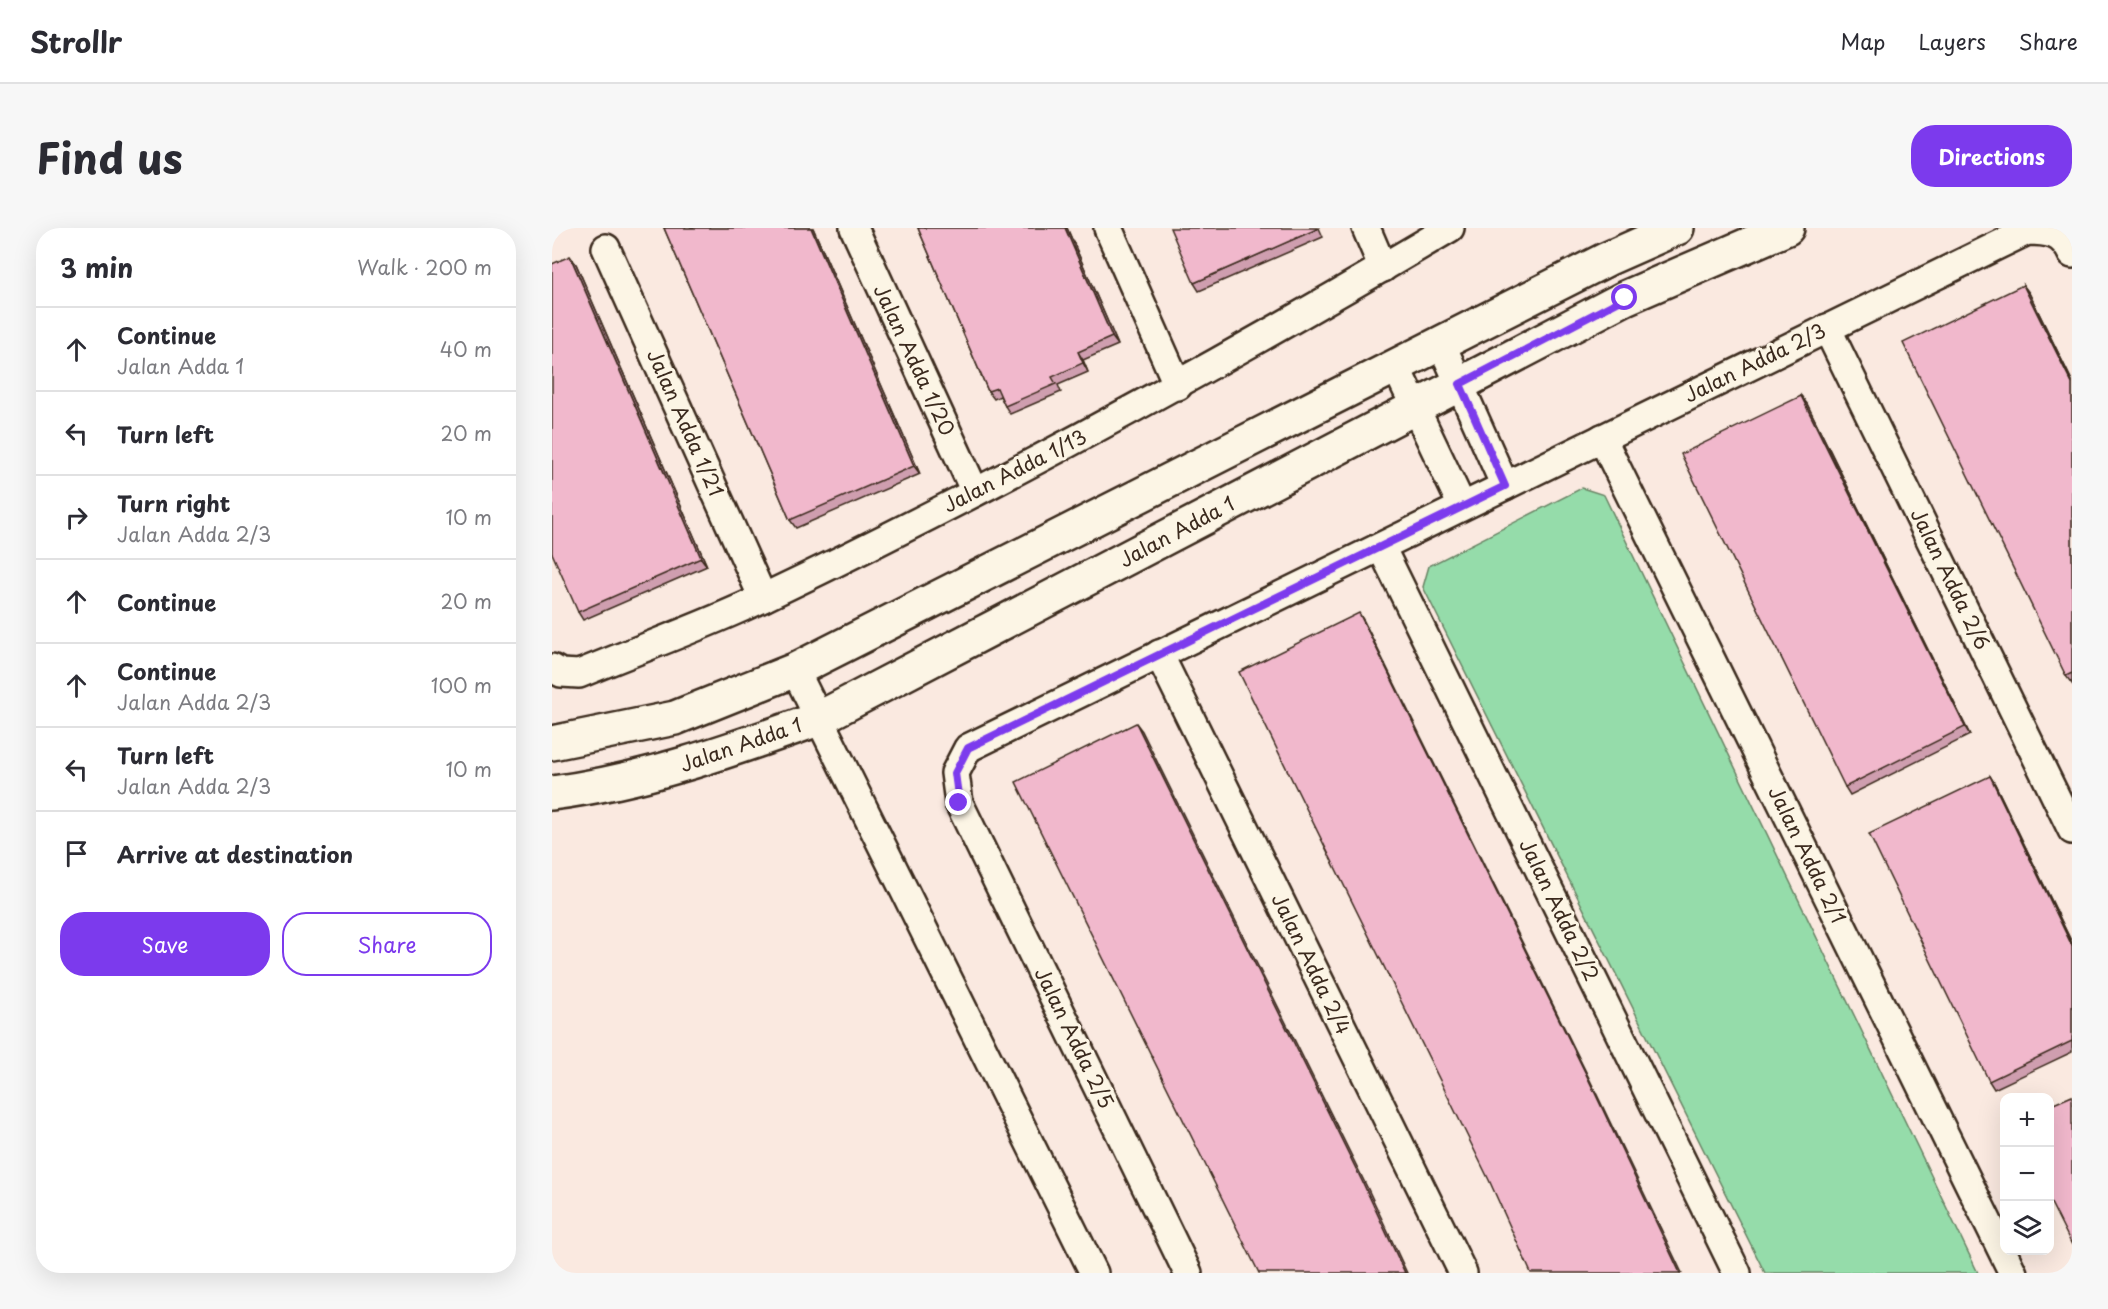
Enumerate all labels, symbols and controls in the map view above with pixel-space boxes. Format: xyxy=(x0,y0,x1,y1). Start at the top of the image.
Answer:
text: Strollr xyxy=(30,20,122,63)
text: Map xyxy=(1841,25,1885,57)
text: Layers xyxy=(1918,25,1986,57)
text: Share xyxy=(2019,25,2078,57)
text: Find us xyxy=(36,125,183,188)
button: Directions xyxy=(1911,125,2072,187)
text: 3 min xyxy=(60,248,133,287)
text: Walk · 200 m xyxy=(357,252,492,282)
street label: Jalan Adda 1/20 xyxy=(867,279,963,440)
route start xyxy=(1611,284,1637,310)
street label: Jalan Adda 2/3 xyxy=(1679,315,1830,409)
text: Continue xyxy=(117,318,216,351)
icon: ahead xyxy=(60,333,93,366)
text: 40 m xyxy=(440,334,492,364)
street label: Jalan Adda 1/21 xyxy=(640,344,732,501)
text: Jalan Adda 1 xyxy=(117,351,244,381)
icon: left xyxy=(60,417,93,450)
text: Turn left xyxy=(117,417,214,450)
text: 20 m xyxy=(440,418,492,448)
street label: Jalan Adda 1/13 xyxy=(938,421,1092,519)
text: Turn right xyxy=(117,486,230,519)
street label: Jalan Adda 1 xyxy=(1113,488,1240,574)
icon: right xyxy=(60,501,93,534)
text: 10 m xyxy=(445,502,492,532)
street label: Jalan Adda 2/6 xyxy=(1904,503,1998,654)
text: Jalan Adda 2/3 xyxy=(117,519,271,549)
icon: ahead xyxy=(60,585,93,618)
text: Continue xyxy=(117,585,216,618)
text: 20 m xyxy=(440,586,492,616)
text: Continue xyxy=(117,654,216,687)
icon: ahead xyxy=(60,669,93,702)
text: 100 m xyxy=(431,670,492,700)
text: Jalan Adda 2/3 xyxy=(117,687,271,717)
street label: Jalan Adda 1 xyxy=(676,709,806,779)
text: Turn left xyxy=(117,738,214,771)
icon: left xyxy=(60,753,93,786)
text: 10 m xyxy=(445,754,492,784)
text: Jalan Adda 2/3 xyxy=(117,771,271,801)
street label: Jalan Adda 2/1 xyxy=(1762,781,1854,928)
route end xyxy=(945,789,971,815)
street label: Jalan Adda 2/2 xyxy=(1512,833,1607,986)
icon: arrive xyxy=(60,837,93,870)
text: Arrive at destination xyxy=(117,837,353,870)
street label: Jalan Adda 2/4 xyxy=(1265,888,1359,1039)
button: Save xyxy=(60,912,270,976)
button: Share xyxy=(282,912,492,976)
street label: Jalan Adda 2/5 xyxy=(1028,962,1122,1113)
map controls xyxy=(2000,1093,2054,1255)
button: + xyxy=(2000,1093,2054,1147)
button: − xyxy=(2000,1147,2054,1201)
button: layers xyxy=(2000,1201,2054,1255)

